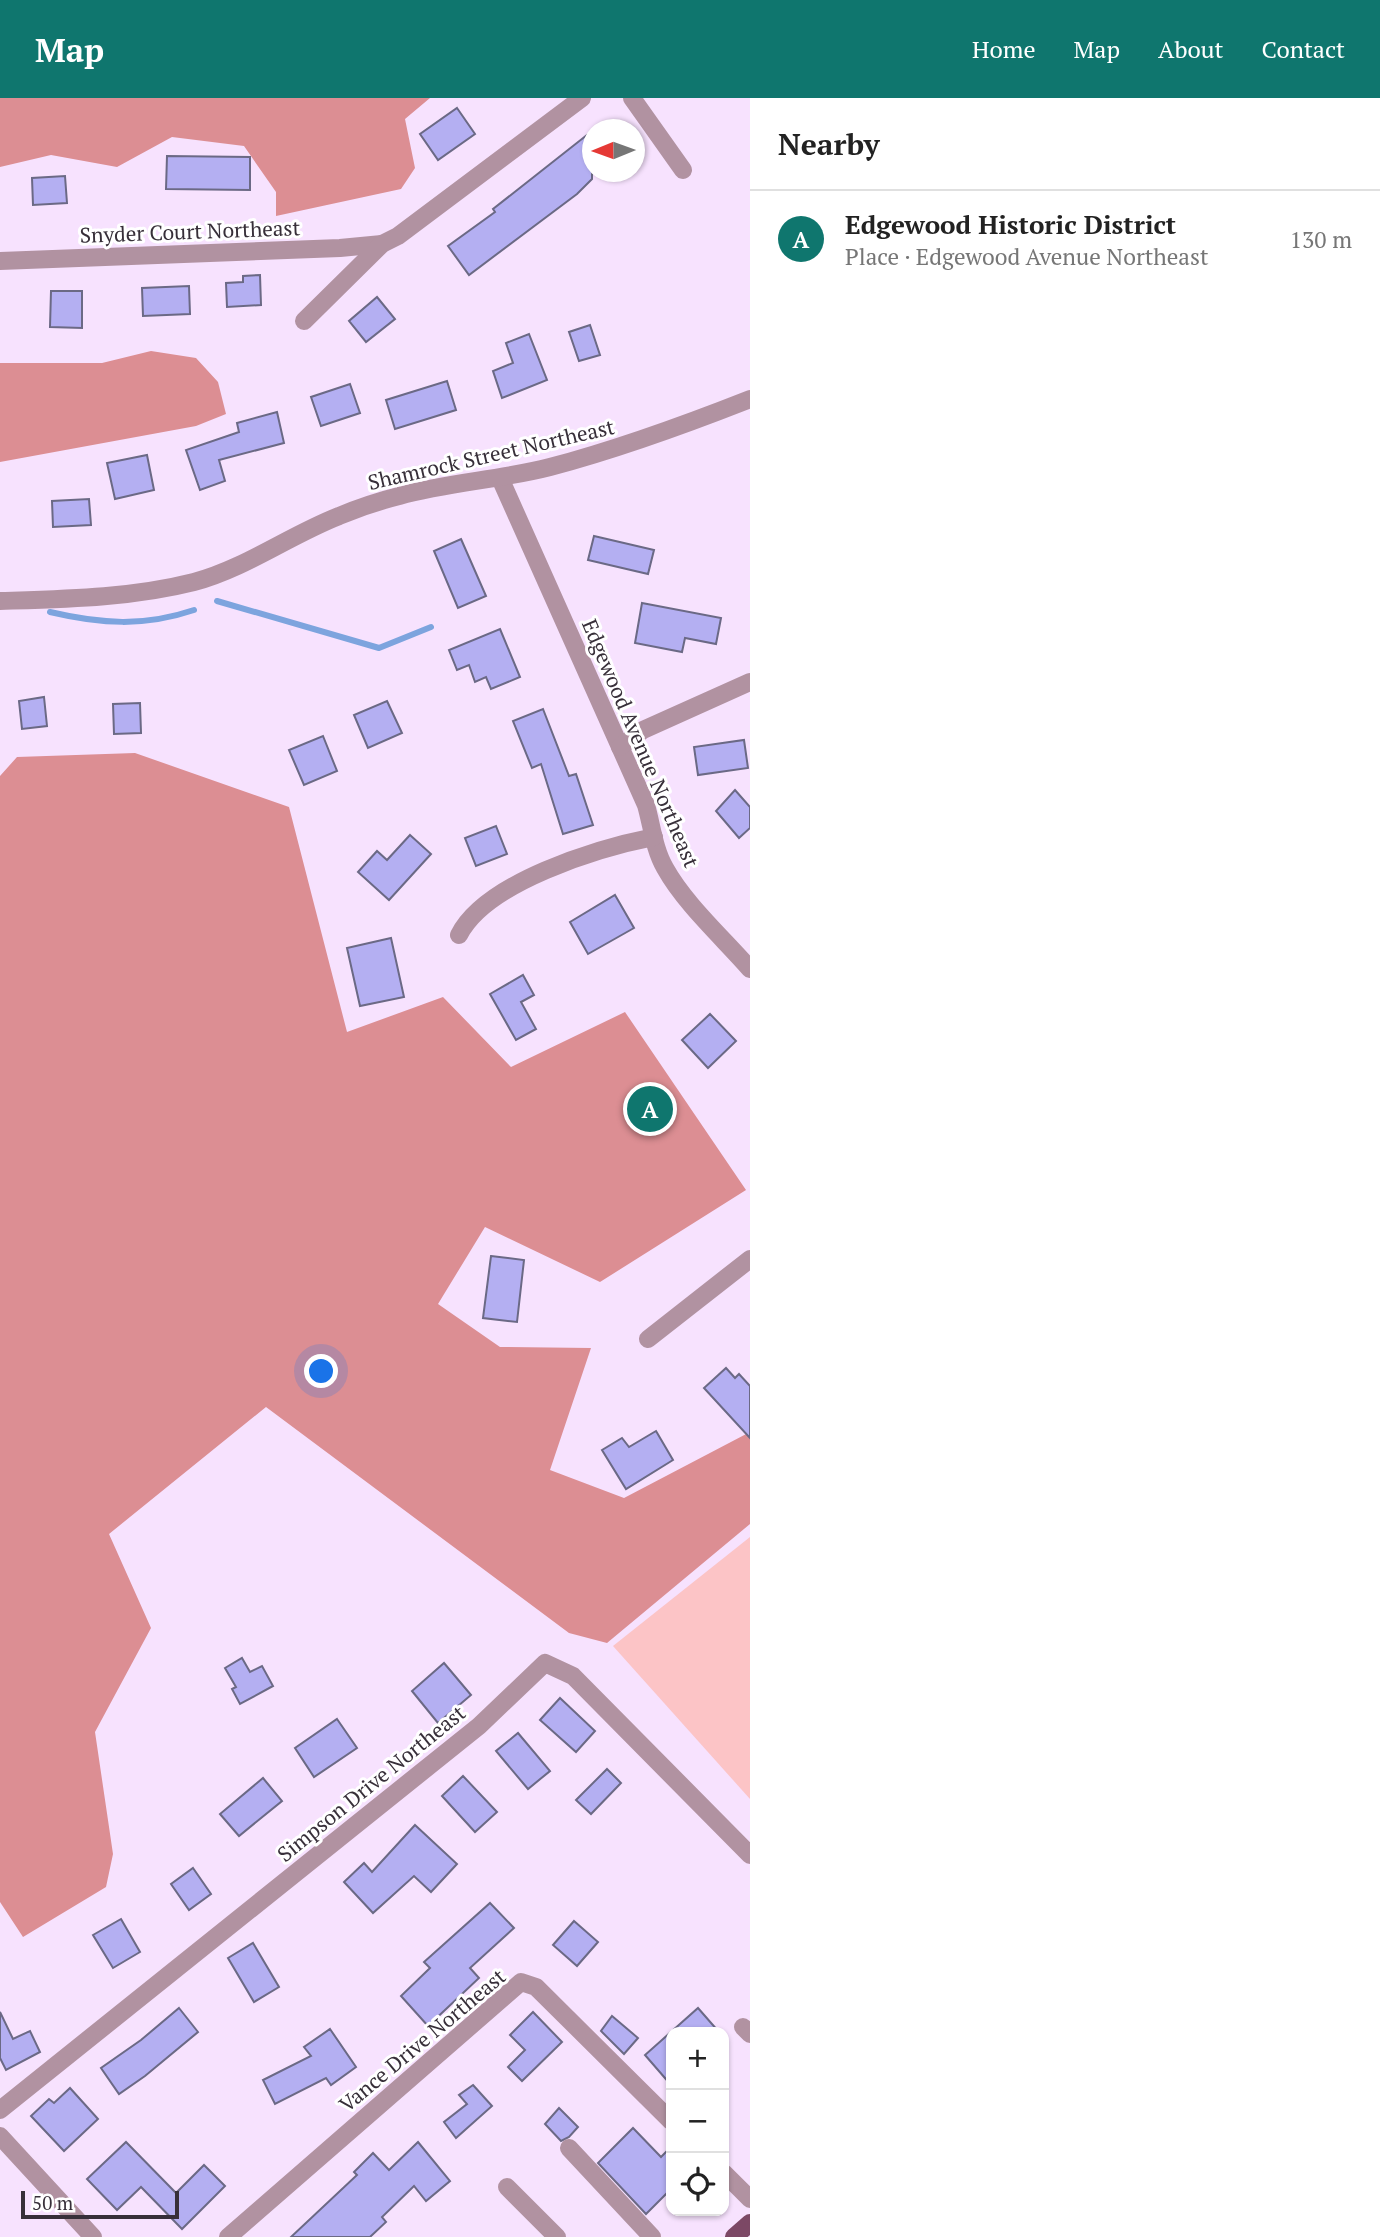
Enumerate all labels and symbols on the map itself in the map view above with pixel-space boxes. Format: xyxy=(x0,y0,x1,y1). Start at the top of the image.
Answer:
north arrow xyxy=(582,119,645,182)
street label: Snyder Court Northeast xyxy=(79,213,301,249)
street label: Shamrock Street Northeast xyxy=(365,412,617,496)
street label: Edgewood Avenue Northeast xyxy=(576,615,706,872)
pin: A xyxy=(627,1083,673,1135)
your location xyxy=(304,1354,338,1388)
street label: Simpson Drive Northeast xyxy=(271,1698,471,1868)
street label: Vance Drive Northeast xyxy=(333,1962,511,2118)
scale bar xyxy=(21,2188,178,2220)

